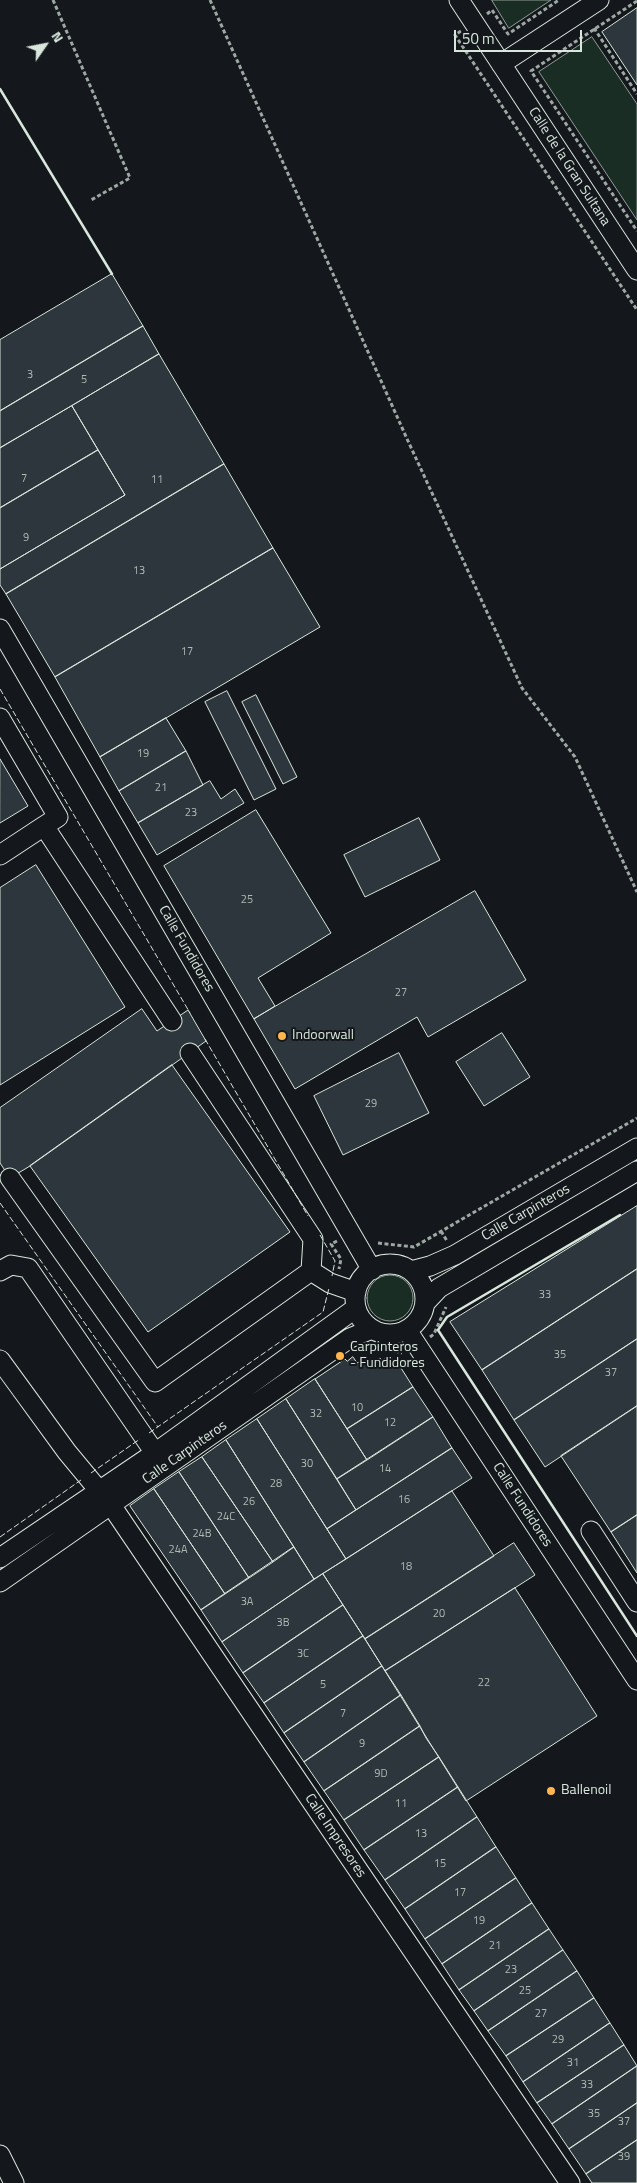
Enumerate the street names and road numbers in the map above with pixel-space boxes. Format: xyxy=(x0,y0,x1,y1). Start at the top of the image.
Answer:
street label: Calle de la Gran Sultana xyxy=(524,105,614,229)
street label: Calle Fundidores xyxy=(155,903,217,995)
street label: Calle Carpinteros xyxy=(479,1181,573,1245)
street label: Calle Carpinteros xyxy=(140,1418,230,1488)
street label: Calle Fundidores xyxy=(489,1460,555,1550)
street label: Calle Impresores xyxy=(301,1791,369,1881)

